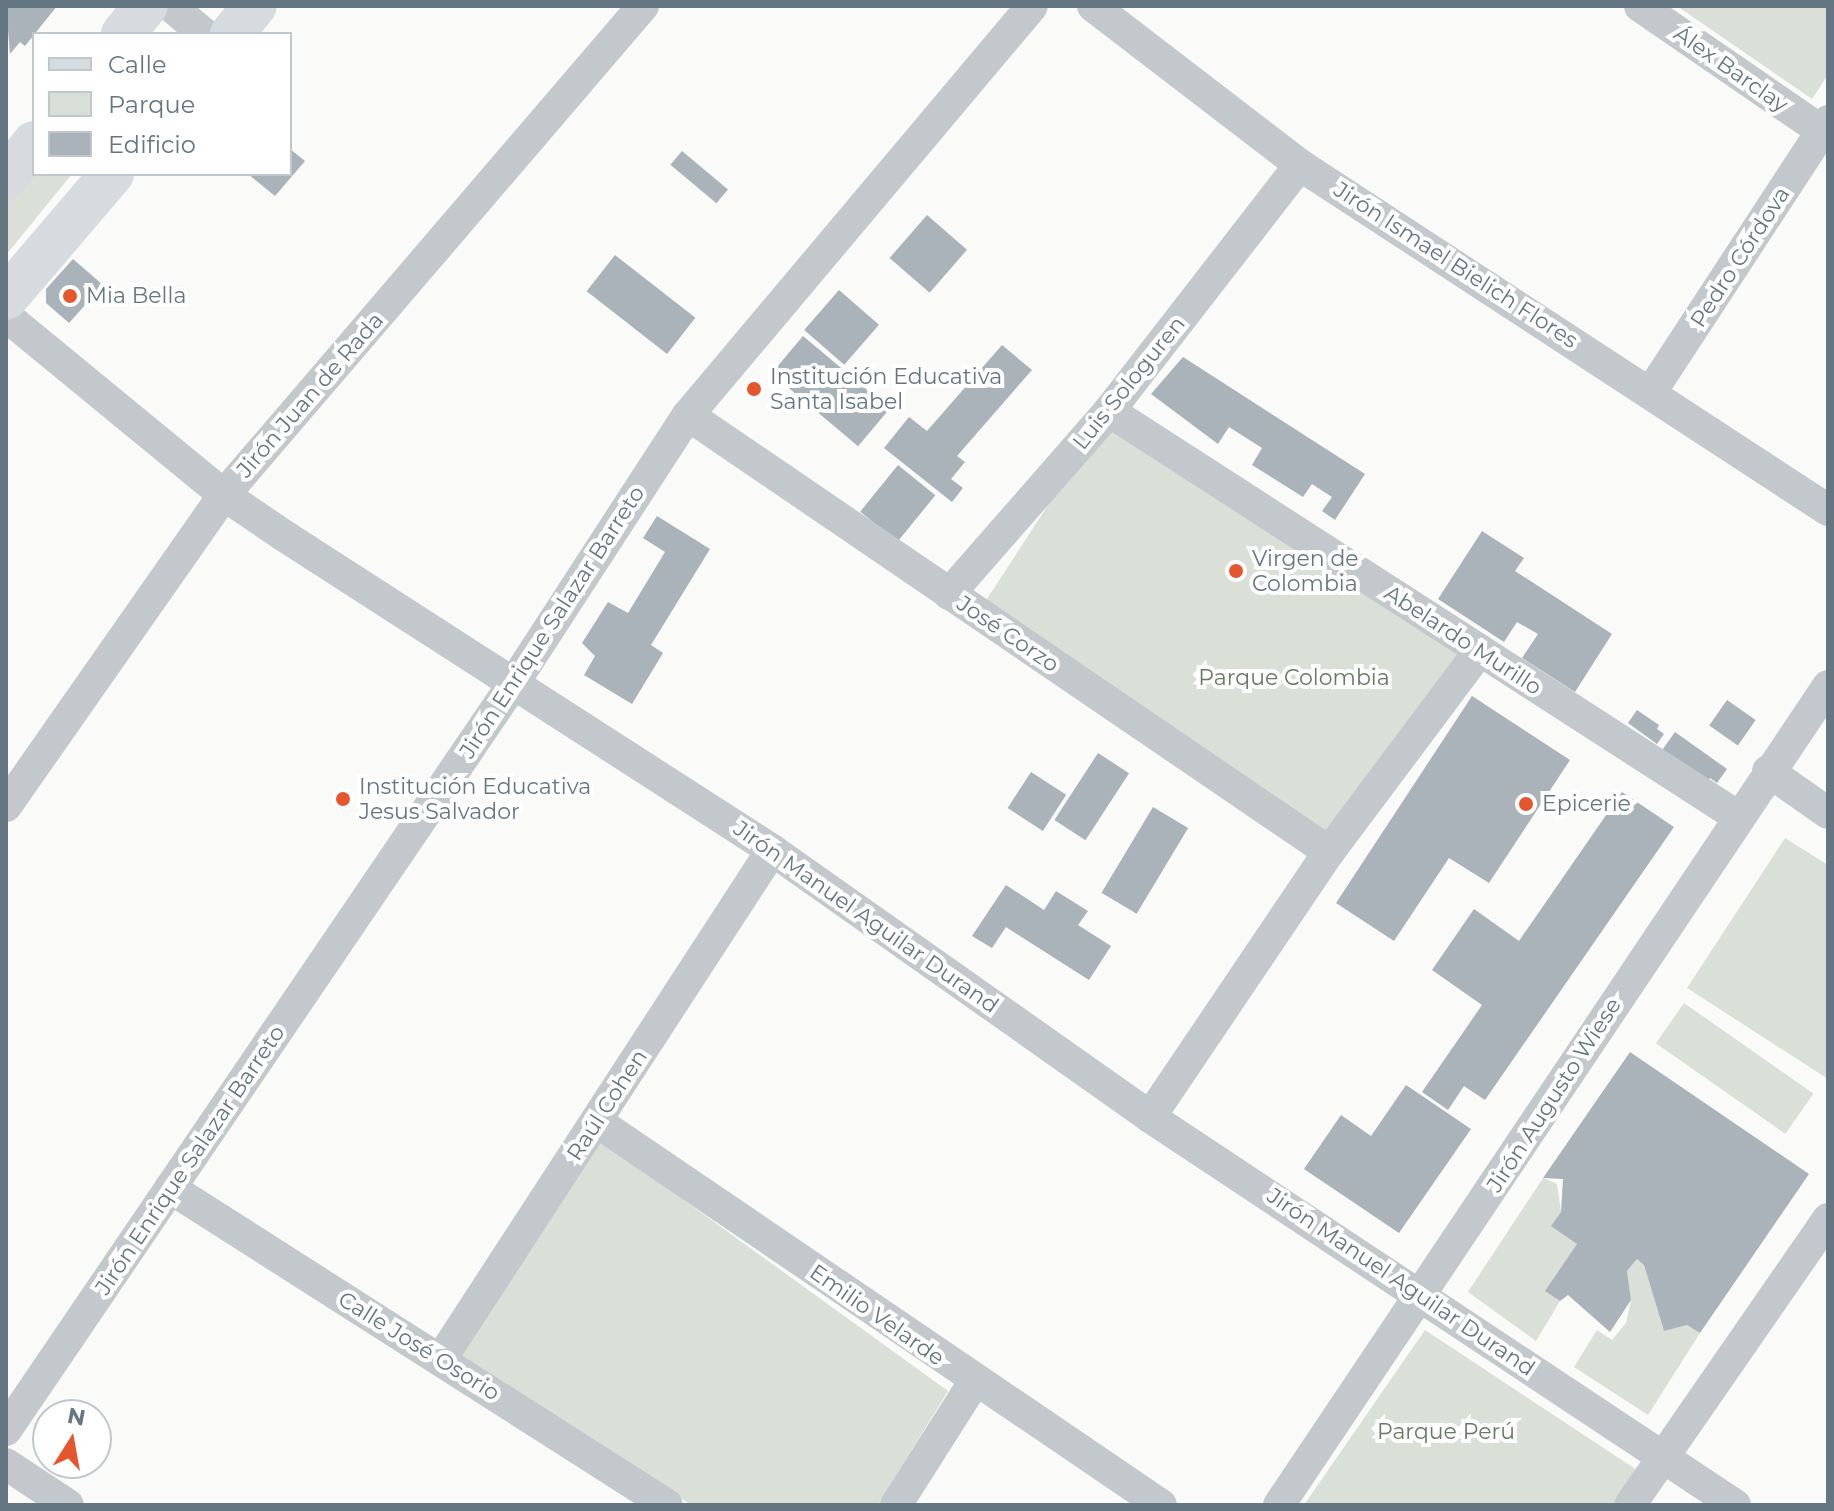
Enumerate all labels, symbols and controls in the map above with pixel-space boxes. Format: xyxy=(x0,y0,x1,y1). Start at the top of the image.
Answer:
street label: Álex Barclay xyxy=(1669,20,1793,118)
legend xyxy=(32,32,292,176)
text: Calle xyxy=(108,50,166,79)
text: Parque xyxy=(108,90,195,119)
text: Edificio xyxy=(108,130,196,159)
street label: Jirón Ismael Bielich Flores xyxy=(1329,176,1583,354)
street label: Pedro Córdova xyxy=(1685,182,1795,332)
place label: Mia Bella xyxy=(86,283,186,309)
marker: Mia Bella xyxy=(61,287,79,305)
street label: Jirón Juan de Rada xyxy=(231,307,389,483)
street label: Luis Sologuren xyxy=(1067,311,1191,455)
place label: Institución Educativa Santa Isabel xyxy=(770,363,1002,414)
marker: Institución Educativa Santa Isabel xyxy=(745,380,763,398)
street label: Jirón Enrique Salazar Barreto xyxy=(454,481,650,763)
place label: Virgen de Colombia xyxy=(1252,545,1359,596)
marker: Virgen de Colombia xyxy=(1227,562,1245,580)
street label: Abelardo Murillo xyxy=(1380,579,1546,701)
street label: José Corzo xyxy=(952,590,1064,678)
park label: Parque Colombia xyxy=(1198,665,1390,691)
place label: Institución Educativa Jesus Salvador xyxy=(359,773,591,824)
marker: Institución Educativa Jesus Salvador xyxy=(334,790,352,808)
place label: Epicerie xyxy=(1542,791,1631,817)
marker: Epicerie xyxy=(1517,795,1535,813)
street label: Jirón Manuel Aguilar Durand xyxy=(729,815,1003,1019)
street label: Jirón Augusto Wiese xyxy=(1481,993,1627,1197)
street label: Jirón Enrique Salazar Barreto xyxy=(90,1020,290,1300)
street label: Raúl Cohen xyxy=(561,1044,653,1166)
street label: Jirón Manuel Aguilar Durand xyxy=(1262,1182,1540,1382)
street label: Emilio Velarde xyxy=(805,1259,949,1371)
street label: Calle José Osorio xyxy=(333,1286,505,1406)
north arrow xyxy=(32,1399,112,1479)
text: N xyxy=(65,1402,88,1432)
park label: Parque Perú xyxy=(1377,1419,1515,1445)

